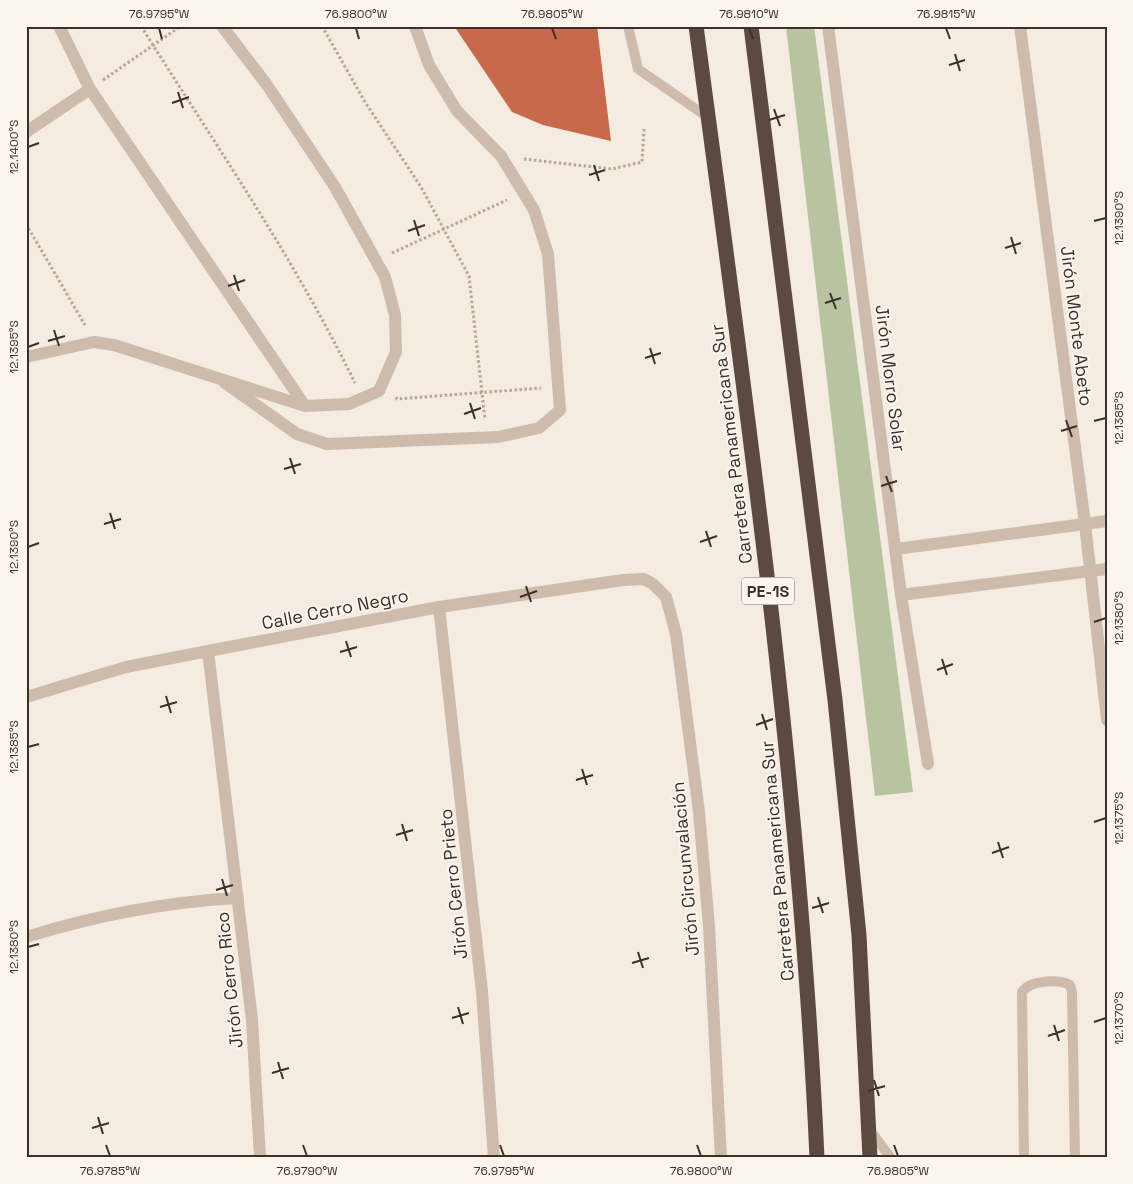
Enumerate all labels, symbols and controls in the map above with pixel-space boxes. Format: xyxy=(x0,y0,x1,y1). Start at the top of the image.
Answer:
text: 76.9795°W xyxy=(129,6,190,22)
text: 76.9800°W xyxy=(325,6,388,22)
text: 76.9805°W xyxy=(521,6,583,22)
text: 76.9810°W xyxy=(719,6,779,22)
text: 76.9815°W xyxy=(916,6,976,22)
text: 12.1400°S xyxy=(6,120,22,174)
text: 12.1390°S xyxy=(1111,191,1127,245)
street label: Jirón Monte Abeto xyxy=(1056,245,1098,407)
street label: Jirón Morro Solar xyxy=(871,303,911,453)
text: 12.1395°S xyxy=(6,320,22,374)
street label: Carretera Panamericana Sur xyxy=(705,323,757,565)
text: 12.1385°S xyxy=(1111,391,1127,445)
text: 12.1390°S xyxy=(6,520,22,574)
road number: PE-1S xyxy=(742,578,794,604)
street label: Calle Cerro Negro xyxy=(260,583,410,635)
text: 12.1380°S xyxy=(1111,591,1127,645)
text: 12.1385°S xyxy=(6,720,22,774)
street label: Carretera Panamericana Sur xyxy=(755,740,799,982)
street label: Jirón Circunvalación xyxy=(666,781,704,957)
text: 12.1375°S xyxy=(1111,792,1127,844)
street label: Jirón Cerro Prieto xyxy=(434,808,472,960)
street label: Jirón Cerro Rico xyxy=(210,911,248,1049)
text: 12.1380°S xyxy=(6,920,22,974)
text: 12.1370°S xyxy=(1111,991,1127,1045)
text: 76.9785°W xyxy=(80,1163,141,1179)
text: 76.9790°W xyxy=(276,1163,338,1179)
text: 76.9795°W xyxy=(474,1163,535,1179)
text: 76.9800°W xyxy=(670,1163,733,1179)
text: 76.9805°W xyxy=(867,1163,929,1179)

